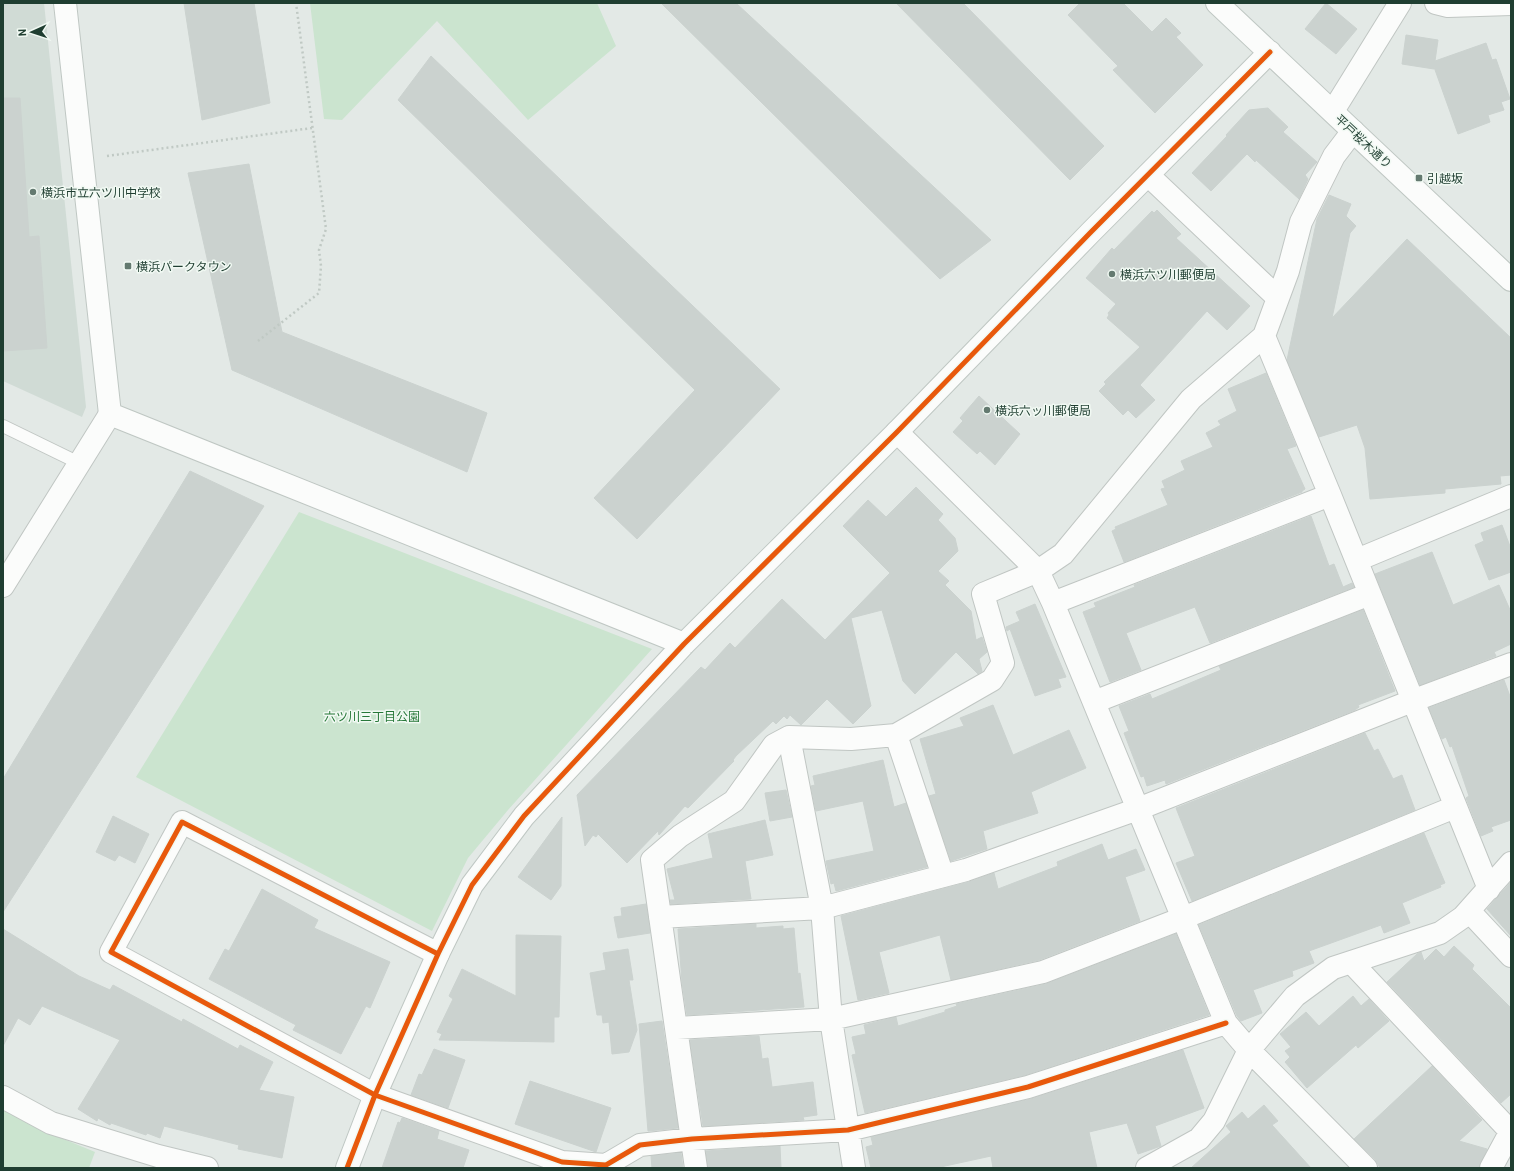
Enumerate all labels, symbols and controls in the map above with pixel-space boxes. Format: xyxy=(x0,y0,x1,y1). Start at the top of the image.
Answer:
north arrow xyxy=(12,12,52,52)
text: N xyxy=(15,29,28,37)
street label: 平戸桜木通り xyxy=(1333,111,1395,171)
place label: 引越坂 xyxy=(1427,171,1463,185)
marker: 引越坂 xyxy=(1414,173,1424,183)
place label: 横浜市立六ツ川中学校 xyxy=(41,185,161,199)
marker: 横浜市立六ツ川中学校 xyxy=(28,187,38,197)
place label: 横浜パークタウン xyxy=(136,259,232,273)
marker: 横浜パークタウン xyxy=(123,261,133,271)
place label: 横浜六ツ川郵便局 xyxy=(1120,267,1216,281)
marker: 横浜六ツ川郵便局 xyxy=(1107,269,1117,279)
place label: 横浜六ッ川郵便局 xyxy=(995,403,1091,417)
marker: 横浜六ッ川郵便局 xyxy=(982,405,992,415)
park label: 六ツ川三丁目公園 xyxy=(324,709,420,723)

